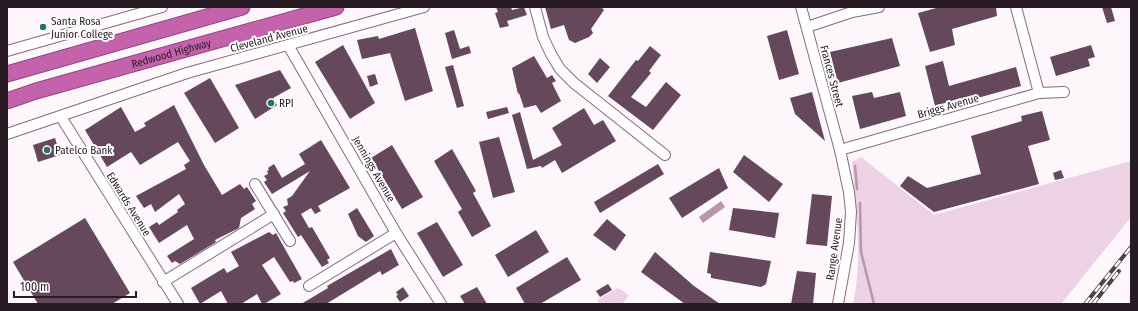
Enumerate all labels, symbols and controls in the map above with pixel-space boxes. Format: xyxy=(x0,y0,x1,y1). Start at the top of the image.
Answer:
place label: Santa Rosa Junior College xyxy=(51,15,113,41)
marker: Santa Rosa Junior College xyxy=(38,22,48,32)
street label: Cleveland Avenue xyxy=(229,22,309,55)
street label: Redwood Highway xyxy=(130,36,213,71)
street label: Frances Street xyxy=(817,44,846,109)
street label: Briggs Avenue xyxy=(916,92,980,121)
place label: RPI xyxy=(279,97,294,110)
marker: RPI xyxy=(266,98,276,108)
street label: Jennings Avenue xyxy=(349,134,398,205)
place label: Patelco Bank xyxy=(55,144,113,157)
marker: Patelco Bank xyxy=(42,145,52,155)
street label: Edwards Avenue xyxy=(104,170,153,239)
street label: Range Avenue xyxy=(824,217,845,281)
scale bar xyxy=(14,273,136,299)
text: 100 m xyxy=(20,280,49,294)

